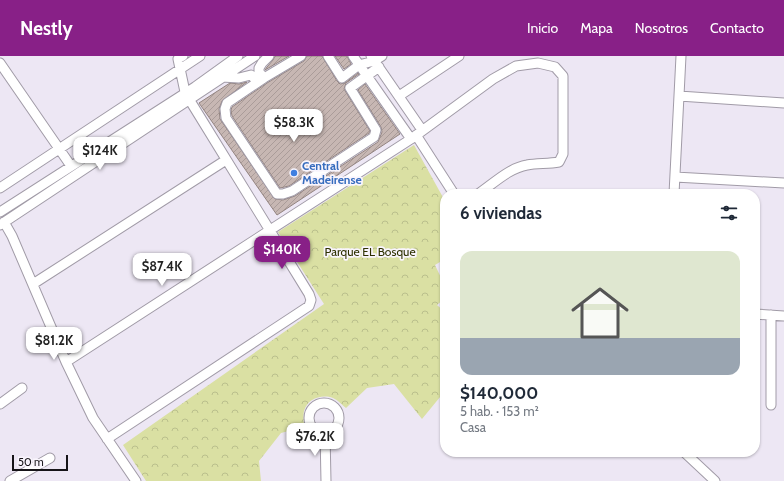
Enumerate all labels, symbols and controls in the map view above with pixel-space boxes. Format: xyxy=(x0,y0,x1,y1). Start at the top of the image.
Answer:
text: Nestly xyxy=(20,17,73,40)
text: Inicio xyxy=(527,19,558,37)
text: Mapa xyxy=(580,19,613,37)
text: Nosotros xyxy=(635,19,688,37)
text: Contacto xyxy=(710,19,764,37)
pin: $58.3K xyxy=(261,109,327,143)
text: $58.3K xyxy=(274,114,314,130)
pin: $124K xyxy=(72,137,128,171)
text: $124K xyxy=(82,142,118,158)
place label: Central Madeirense xyxy=(302,158,362,187)
marker: Central Madeirense xyxy=(289,168,299,178)
icon: filters xyxy=(718,202,740,224)
text: 6 viviendas xyxy=(460,203,542,223)
pin: $140K xyxy=(254,236,310,270)
text: $140K xyxy=(263,241,301,257)
park label: Parque EL Bosque xyxy=(324,244,416,259)
pin: $87.4K xyxy=(129,253,195,287)
text: $87.4K xyxy=(142,258,182,274)
icon: home xyxy=(564,277,636,349)
pin: $81.2K xyxy=(21,327,87,361)
text: $81.2K xyxy=(35,332,73,348)
text: $140,000 xyxy=(460,383,538,403)
text: 5 hab. · 153 m² xyxy=(460,403,539,419)
text: Casa xyxy=(460,419,486,435)
pin: $76.2K xyxy=(282,423,348,457)
text: $76.2K xyxy=(295,428,335,444)
scale bar xyxy=(12,453,68,472)
text: 50 m xyxy=(18,455,44,469)

